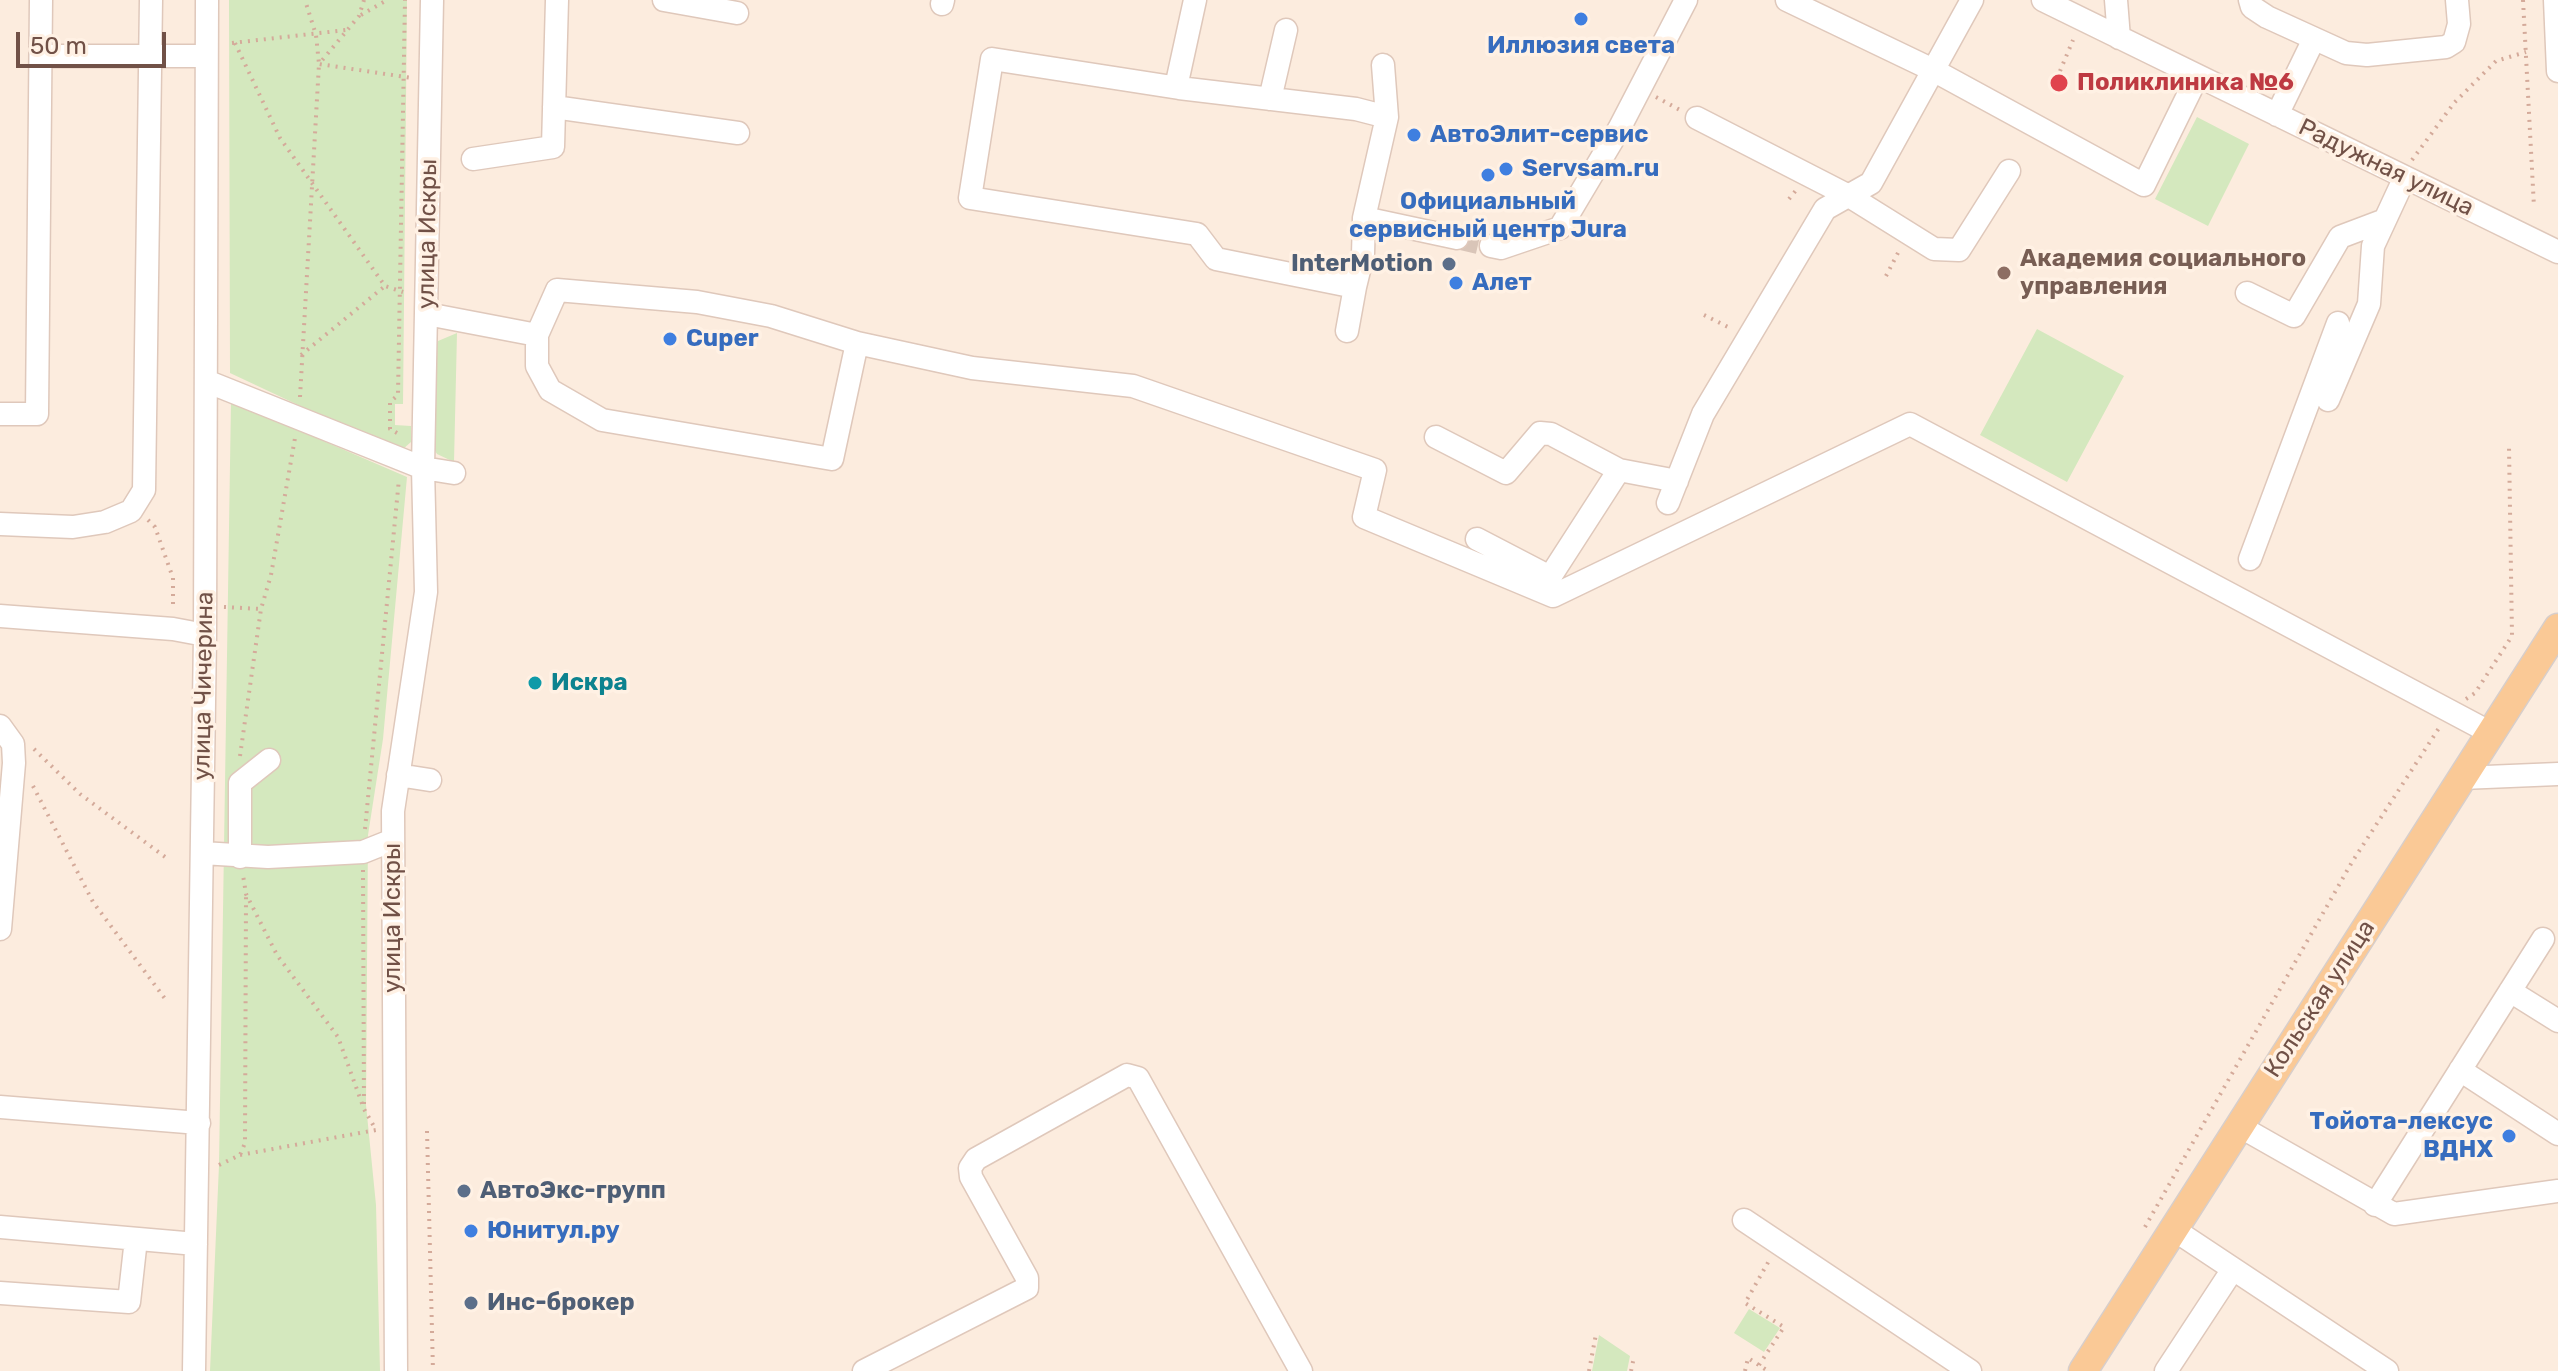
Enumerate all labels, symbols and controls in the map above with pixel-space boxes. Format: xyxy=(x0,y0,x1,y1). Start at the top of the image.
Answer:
marker: Иллюзия света xyxy=(1572,10,1590,28)
scale bar xyxy=(20,16,170,66)
text: 50 m xyxy=(30,32,87,60)
place label: Иллюзия света xyxy=(1487,32,1675,60)
place label: Поликлиника №6 xyxy=(2077,69,2294,97)
marker: Поликлиника №6 xyxy=(2048,72,2070,94)
street label: Радужная улица xyxy=(2294,113,2478,223)
place label: АвтоЭлит-сервис xyxy=(1430,121,1648,149)
marker: АвтоЭлит-сервис xyxy=(1405,126,1423,144)
place label: Servsam.ru xyxy=(1522,155,1659,183)
street label: улица Искры xyxy=(412,159,444,309)
marker: Servsam.ru xyxy=(1497,160,1515,178)
marker: Официальный сервисный центр Jura xyxy=(1479,166,1497,184)
place label: Официальный сервисный центр Jura xyxy=(1349,188,1627,244)
place label: Академия социального управления xyxy=(2020,245,2306,301)
place label: InterMotion xyxy=(1291,250,1433,278)
marker: InterMotion xyxy=(1440,255,1458,273)
marker: Академия социального управления xyxy=(1995,264,2013,282)
place label: Алет xyxy=(1472,269,1532,297)
marker: Алет xyxy=(1447,274,1465,292)
place label: Cuper xyxy=(686,325,759,353)
marker: Cuper xyxy=(661,330,679,348)
street label: улица Чичерина xyxy=(188,591,220,781)
place label: Искра xyxy=(551,669,628,697)
marker: Искра xyxy=(526,674,544,692)
street label: улица Искры xyxy=(379,843,407,993)
street label: Кольская улица xyxy=(2259,915,2381,1083)
place label: Тойота-лексус ВДНХ xyxy=(2310,1108,2493,1164)
marker: Тойота-лексус ВДНХ xyxy=(2500,1127,2518,1145)
place label: АвтоЭкс-групп xyxy=(480,1177,666,1205)
marker: АвтоЭкс-групп xyxy=(455,1182,473,1200)
place label: Юнитул.ру xyxy=(487,1217,620,1245)
marker: Юнитул.ру xyxy=(462,1222,480,1240)
place label: Инс-брокер xyxy=(487,1289,635,1317)
marker: Инс-брокер xyxy=(462,1294,480,1312)

